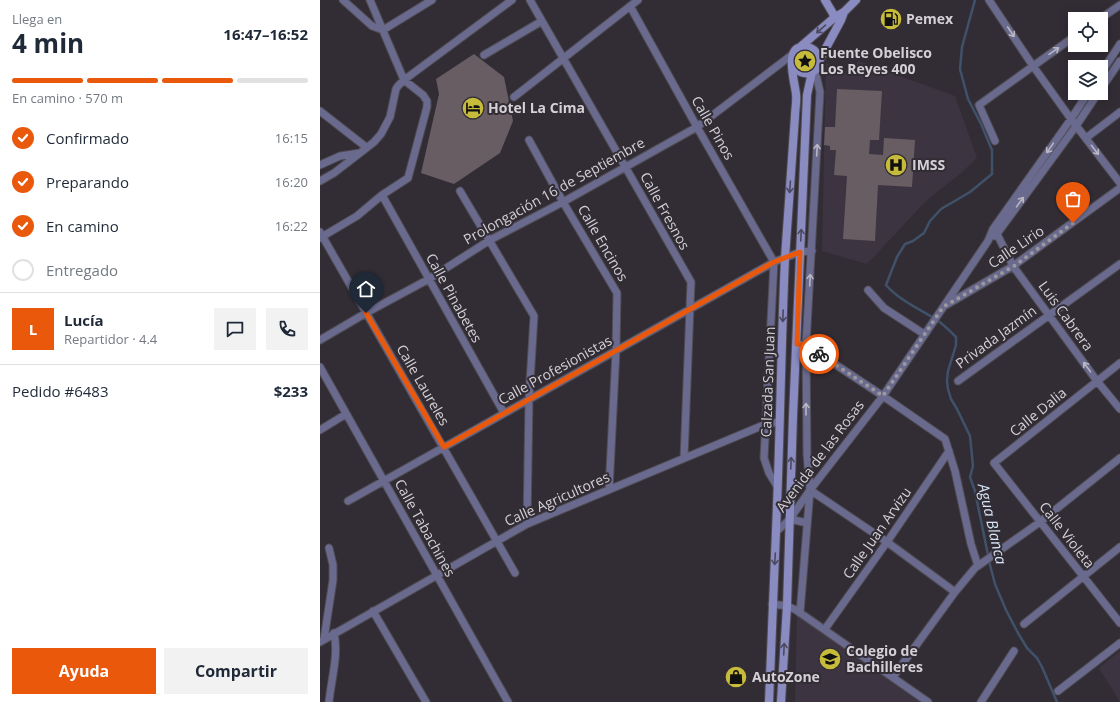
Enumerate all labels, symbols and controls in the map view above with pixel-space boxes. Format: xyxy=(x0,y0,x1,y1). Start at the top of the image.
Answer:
fuel station icon: Pemex xyxy=(878,6,904,32)
place label: Pemex xyxy=(906,9,954,28)
text: Llega en xyxy=(12,10,62,28)
map controls xyxy=(1068,12,1108,100)
button: locate xyxy=(1068,12,1108,52)
text: 16:47–16:52 xyxy=(223,24,308,44)
one-way arrow xyxy=(816,24,826,33)
text: 4 min xyxy=(12,25,84,61)
one-way arrow xyxy=(1007,27,1015,38)
place label: Fuente Obelisco Los Reyes 400 xyxy=(820,43,932,78)
one-way arrow xyxy=(1048,47,1059,55)
place icon: Fuente Obelisco Los Reyes 400 xyxy=(792,48,818,74)
button: layers xyxy=(1068,60,1108,100)
text: En camino · 570 m xyxy=(12,89,123,107)
street label: Calle Pinos xyxy=(688,92,740,163)
hotel icon: Hotel La Cima xyxy=(460,95,486,121)
place label: Hotel La Cima xyxy=(488,98,585,117)
icon: check xyxy=(12,127,34,149)
text: Confirmado xyxy=(46,128,129,148)
text: 16:15 xyxy=(275,129,308,147)
street label: Prolongación 16 de Septiembre xyxy=(460,133,648,248)
one-way arrow xyxy=(1046,143,1054,154)
one-way arrow xyxy=(813,144,821,157)
one-way arrow xyxy=(1090,144,1099,155)
hospital icon: IMSS xyxy=(883,152,909,178)
place label: IMSS xyxy=(912,155,946,174)
street label: Calle Fresnos xyxy=(636,168,695,253)
icon: check xyxy=(12,171,34,193)
text: Preparando xyxy=(46,172,129,192)
text: 16:20 xyxy=(275,173,308,191)
one-way arrow xyxy=(787,180,794,193)
pin xyxy=(1056,182,1090,223)
icon: bag xyxy=(1062,188,1084,210)
one-way arrow xyxy=(1016,197,1025,208)
street label: Calle Encinos xyxy=(574,201,633,285)
icon: check xyxy=(12,215,34,237)
text: En camino xyxy=(46,216,119,236)
text: 16:22 xyxy=(275,217,308,235)
street label: Calle Lirio xyxy=(984,221,1047,272)
one-way arrow xyxy=(797,229,805,242)
street label: Calle Pinabetes xyxy=(422,250,487,346)
text: Entregado xyxy=(46,260,118,280)
pin xyxy=(349,272,383,313)
one-way arrow xyxy=(806,274,813,287)
street label: Luis Cabrera xyxy=(1035,277,1098,354)
icon: home xyxy=(355,278,377,300)
street label: Privada Jazmín xyxy=(951,301,1040,372)
button: chat xyxy=(214,308,256,350)
button: phone xyxy=(266,308,308,350)
one-way arrow xyxy=(779,309,787,322)
text: Lucía xyxy=(64,310,104,330)
text: L xyxy=(29,319,37,339)
street label: Calzada San Juan xyxy=(756,326,779,438)
text: Repartidor · 4.4 xyxy=(64,330,157,348)
street label: Calle Profesionistas xyxy=(495,330,615,409)
courier xyxy=(799,334,839,374)
street label: Calle Laureles xyxy=(393,341,454,429)
icon: bike xyxy=(808,343,830,365)
one-way arrow xyxy=(1083,362,1091,373)
text: Pedido #6483 xyxy=(12,381,109,401)
text: $233 xyxy=(274,381,308,401)
street label: Calle Dalia xyxy=(1005,383,1070,440)
street label: Avenida de las Rosas xyxy=(771,396,868,516)
one-way arrow xyxy=(802,403,810,416)
one-way arrow xyxy=(788,457,795,470)
street label: Calle Agricultores xyxy=(501,467,613,530)
street label: Calle Tabachines xyxy=(391,476,460,580)
water label: Agua Blanca xyxy=(974,480,1012,567)
street label: Calle Juan Arvizu xyxy=(838,483,915,582)
street label: Calle Violeta xyxy=(1035,497,1099,572)
one-way arrow xyxy=(771,552,778,565)
place label: Colegio de Bachilleres xyxy=(846,641,923,676)
one-way arrow xyxy=(781,643,788,656)
school or university icon: Colegio de Bachilleres xyxy=(817,646,843,672)
button: Ayuda xyxy=(12,648,156,694)
button: Compartir xyxy=(164,648,308,694)
shop icon: AutoZone xyxy=(723,664,749,690)
place label: AutoZone xyxy=(752,667,820,686)

